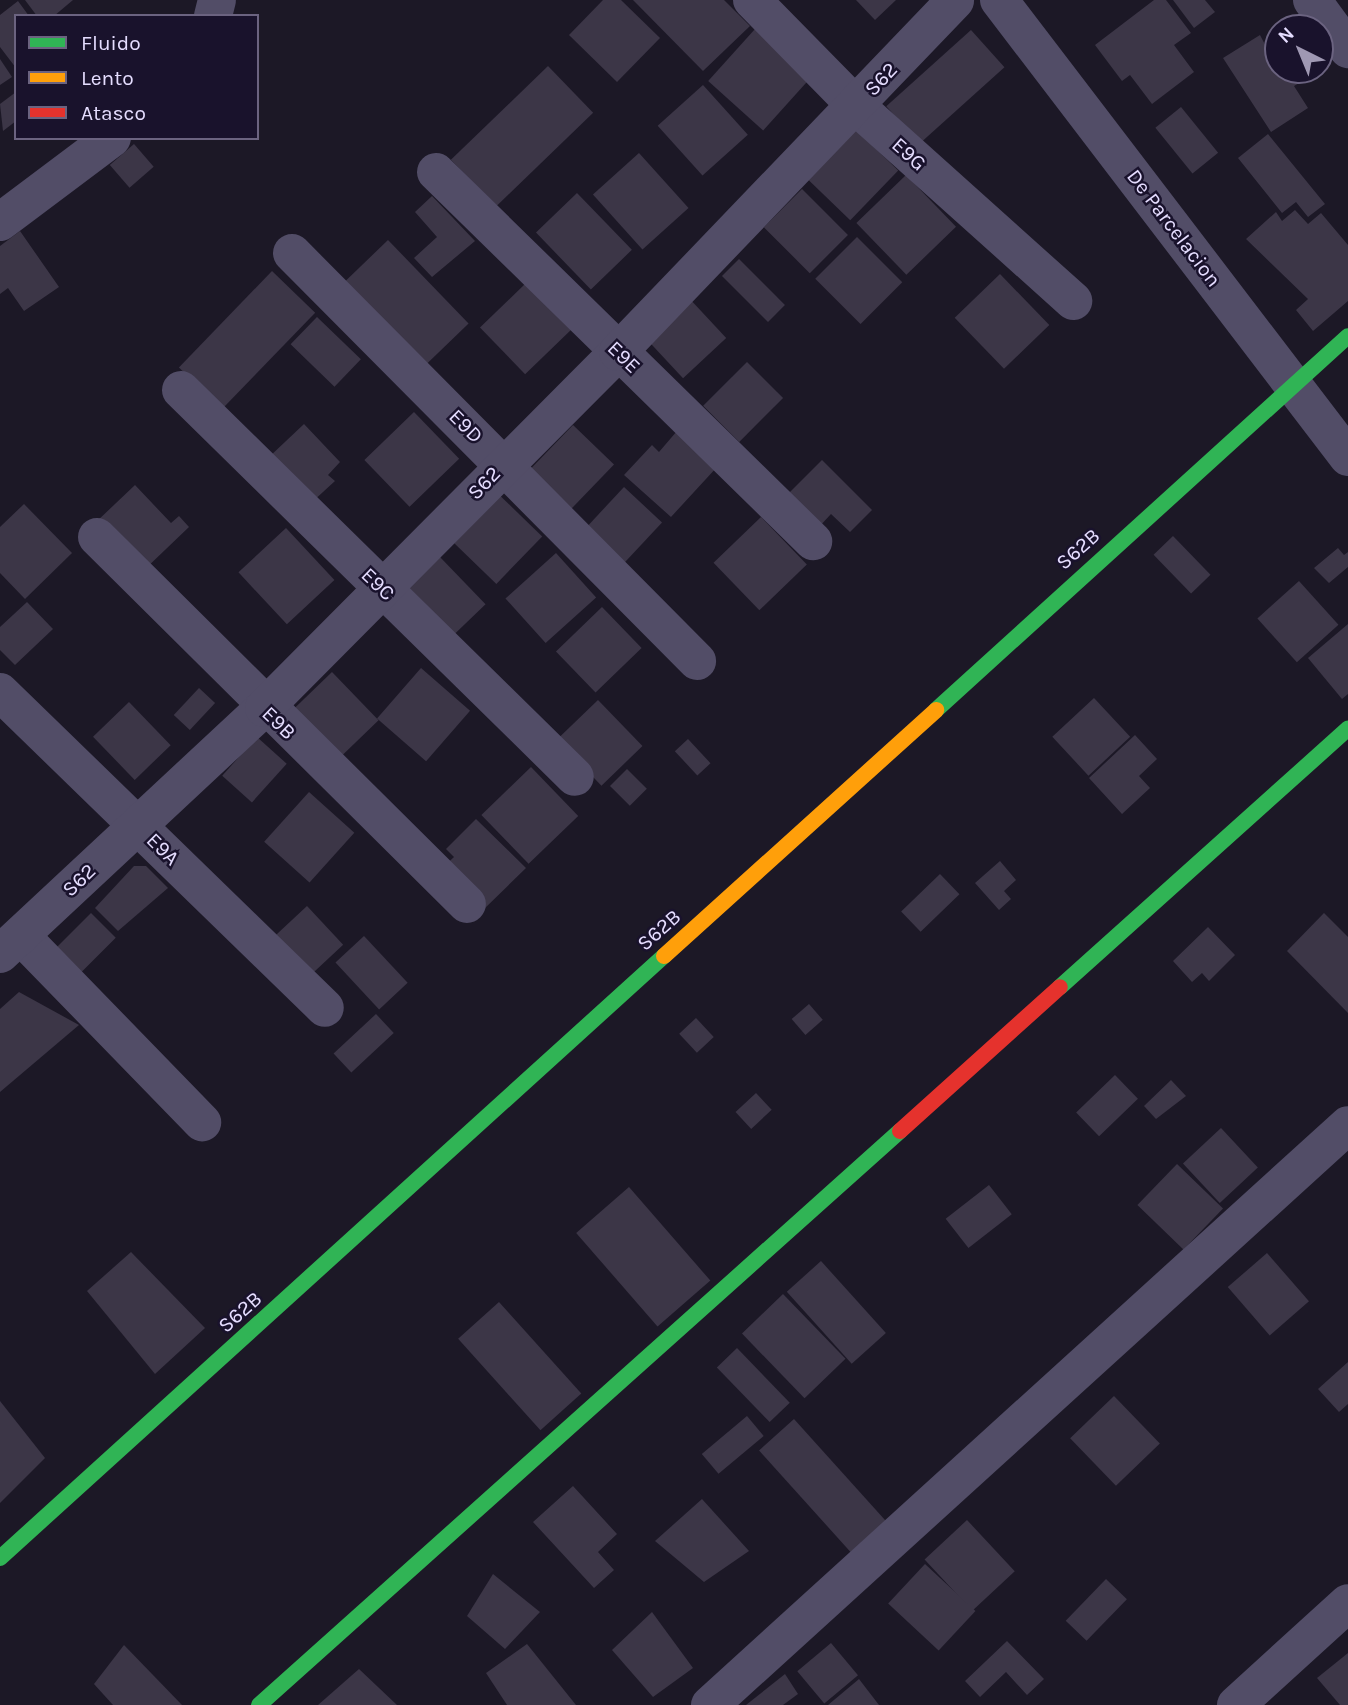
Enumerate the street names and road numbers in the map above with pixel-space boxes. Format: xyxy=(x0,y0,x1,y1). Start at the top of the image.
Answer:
street label: S62 xyxy=(859,57,903,101)
street label: E9G xyxy=(887,132,931,176)
street label: De Parcelacion xyxy=(1122,164,1226,292)
street label: E9E xyxy=(602,336,646,378)
street label: E9D xyxy=(444,404,488,448)
street label: S62 xyxy=(462,461,506,505)
street label: S62B xyxy=(1051,523,1105,575)
street label: E9C xyxy=(356,562,400,606)
street label: E9B xyxy=(257,701,301,745)
street label: E9A xyxy=(141,827,185,871)
street label: S62 xyxy=(57,858,101,902)
street label: S62B xyxy=(632,904,686,956)
street label: S62B xyxy=(213,1286,267,1338)

